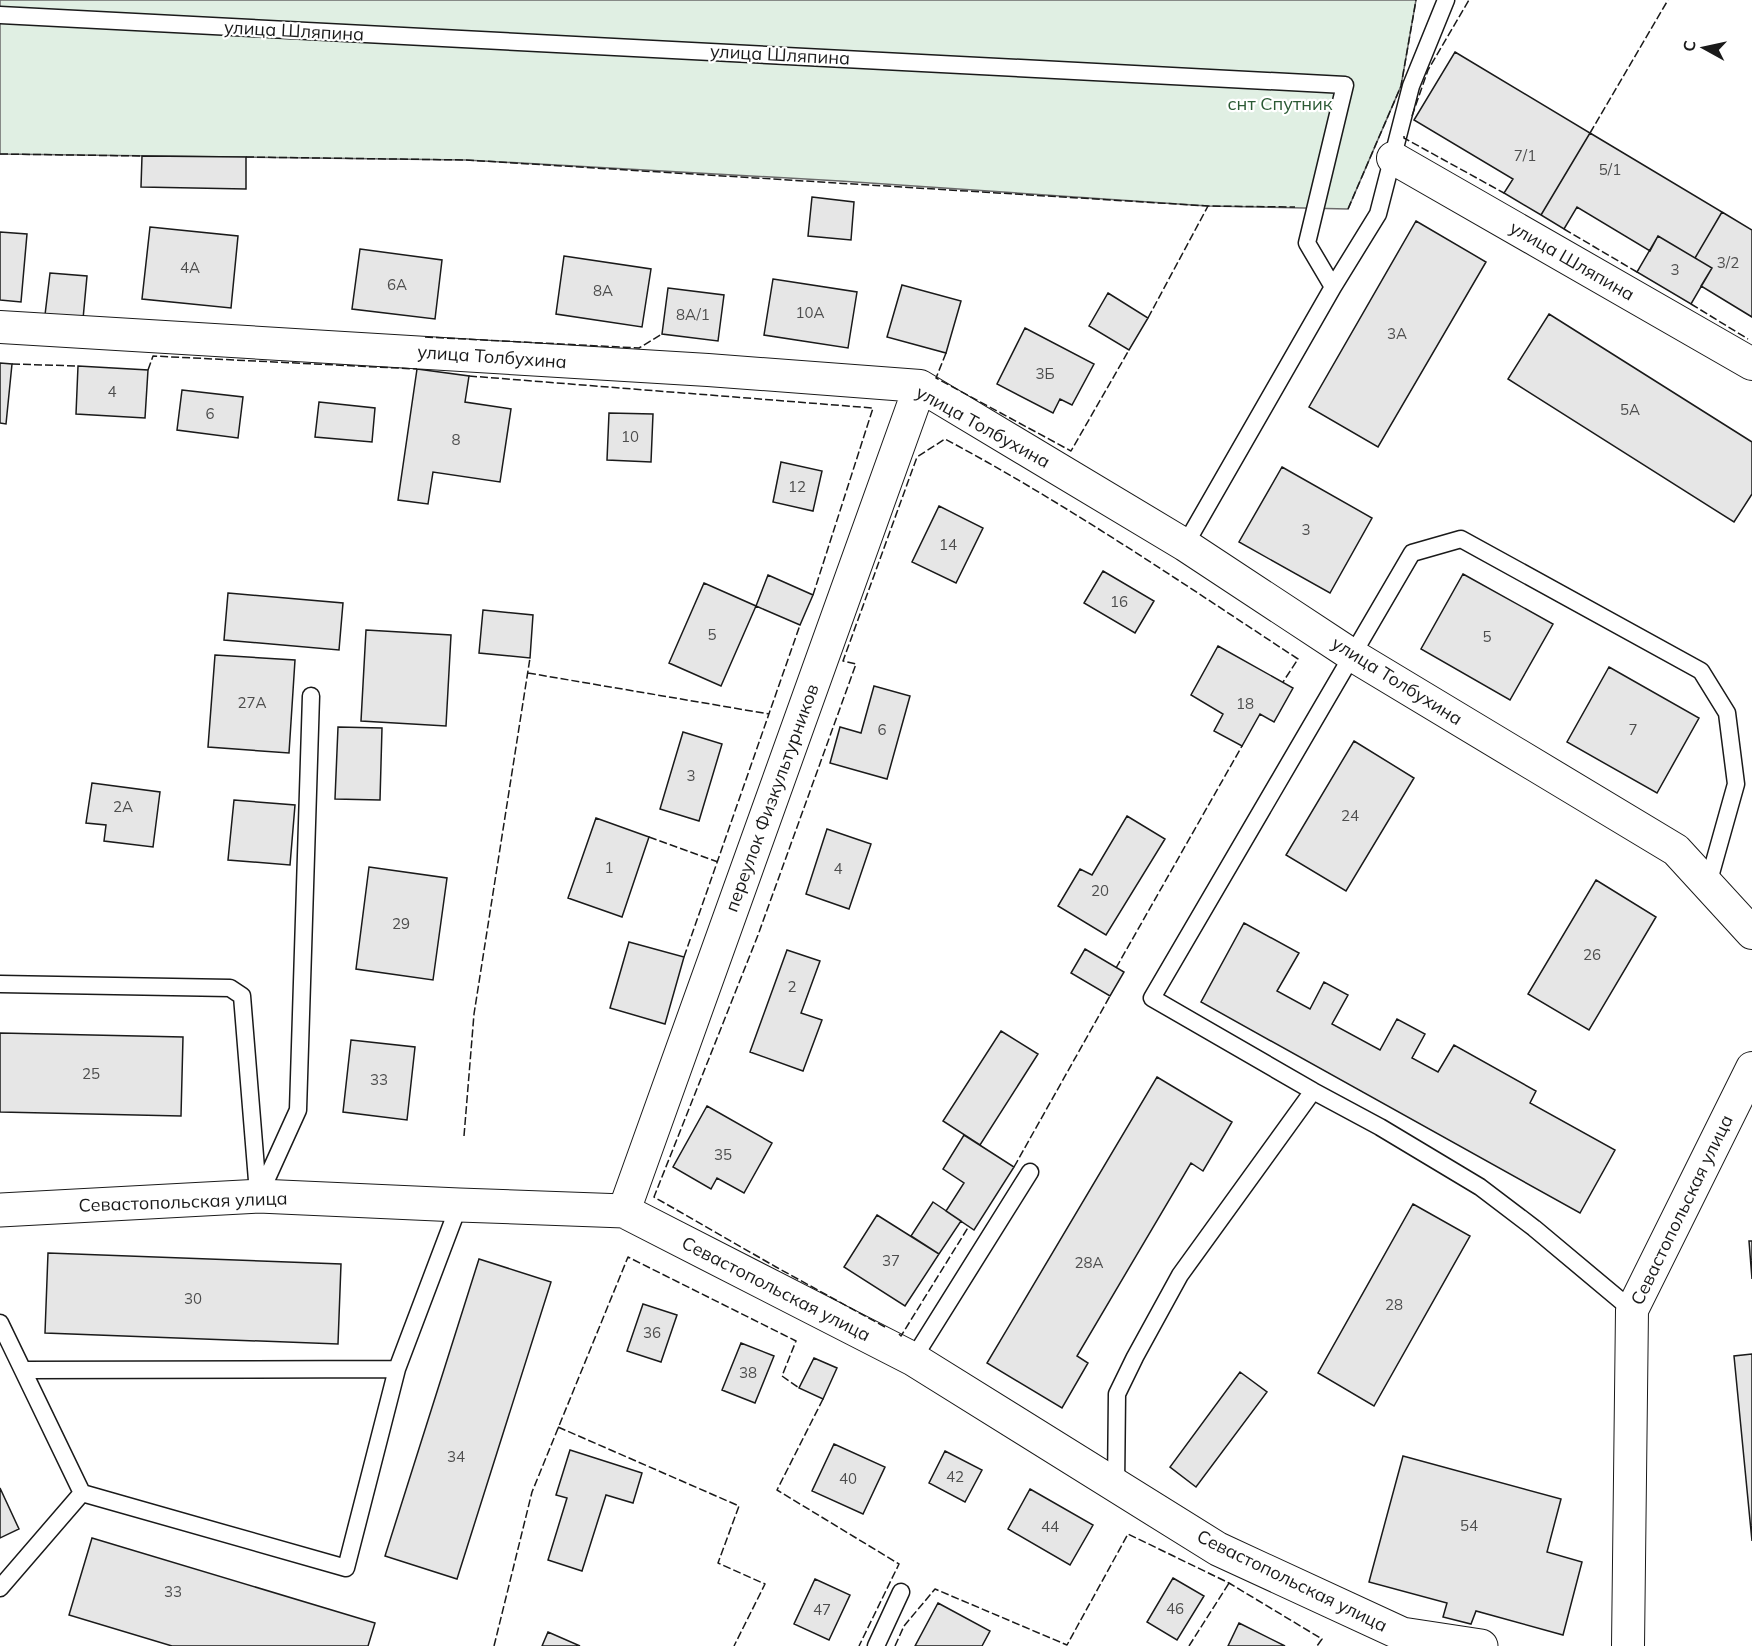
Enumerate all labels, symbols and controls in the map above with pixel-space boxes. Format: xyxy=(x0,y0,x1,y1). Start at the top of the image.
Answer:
street label: улица Шляпина xyxy=(223,15,365,46)
north arrow xyxy=(1674,18,1734,78)
street label: улица Шляпина xyxy=(709,39,851,70)
text: С xyxy=(1678,39,1700,53)
park label: снт Спутник xyxy=(1228,92,1333,115)
house number: 7/1 xyxy=(1514,146,1536,165)
house number: 5/1 xyxy=(1599,160,1621,179)
street label: улица Шляпина xyxy=(1506,216,1639,306)
house number: 3/2 xyxy=(1717,253,1739,272)
house number: 4А xyxy=(180,258,200,277)
house number: 3 xyxy=(1670,260,1680,279)
house number: 6А xyxy=(387,275,407,294)
house number: 8А xyxy=(593,281,613,300)
house number: 10А xyxy=(795,303,825,322)
house number: 8А/1 xyxy=(676,305,710,324)
house number: 3А xyxy=(1387,324,1407,343)
street label: улица Толбухина xyxy=(417,340,568,373)
house number: 3Б xyxy=(1035,364,1055,383)
street label: улица Толбухина xyxy=(912,380,1054,473)
house number: 4 xyxy=(107,382,117,401)
house number: 5А xyxy=(1620,400,1640,419)
house number: 6 xyxy=(205,404,215,423)
house number: 10 xyxy=(621,427,639,446)
house number: 8 xyxy=(451,430,461,449)
house number: 12 xyxy=(788,477,806,496)
house number: 3 xyxy=(1301,520,1311,539)
house number: 14 xyxy=(939,535,957,554)
house number: 16 xyxy=(1110,592,1128,611)
house number: 5 xyxy=(707,625,717,644)
house number: 5 xyxy=(1482,627,1492,646)
street label: улица Толбухина xyxy=(1328,631,1467,730)
street label: переулок Физкультурников xyxy=(720,681,824,915)
house number: 27А xyxy=(237,693,267,712)
house number: 18 xyxy=(1236,694,1254,713)
house number: 6 xyxy=(877,720,887,739)
house number: 7 xyxy=(1628,720,1638,739)
house number: 3 xyxy=(686,766,696,785)
house number: 2А xyxy=(113,797,133,816)
house number: 24 xyxy=(1341,806,1359,825)
house number: 1 xyxy=(604,858,614,877)
house number: 4 xyxy=(833,859,843,878)
house number: 20 xyxy=(1091,881,1109,900)
house number: 29 xyxy=(392,914,410,933)
house number: 26 xyxy=(1583,945,1601,964)
house number: 2 xyxy=(787,977,797,996)
house number: 25 xyxy=(82,1064,100,1083)
house number: 33 xyxy=(370,1070,388,1089)
street label: Севастопольская улица xyxy=(1625,1111,1738,1309)
house number: 35 xyxy=(714,1145,732,1164)
street label: Севастопольская улица xyxy=(78,1186,288,1217)
street label: Севастопольская улица xyxy=(678,1231,875,1346)
house number: 37 xyxy=(882,1251,900,1270)
house number: 28А xyxy=(1074,1253,1104,1272)
house number: 30 xyxy=(184,1289,202,1308)
house number: 28 xyxy=(1385,1295,1403,1314)
house number: 36 xyxy=(643,1323,661,1342)
house number: 38 xyxy=(739,1363,757,1382)
house number: 34 xyxy=(447,1447,465,1466)
house number: 42 xyxy=(946,1467,964,1486)
house number: 40 xyxy=(839,1469,857,1488)
house number: 54 xyxy=(1460,1516,1478,1535)
house number: 44 xyxy=(1041,1517,1059,1536)
street label: Севастопольская улица xyxy=(1193,1524,1391,1637)
house number: 33 xyxy=(164,1582,182,1601)
house number: 46 xyxy=(1166,1599,1184,1618)
house number: 47 xyxy=(813,1600,831,1619)

